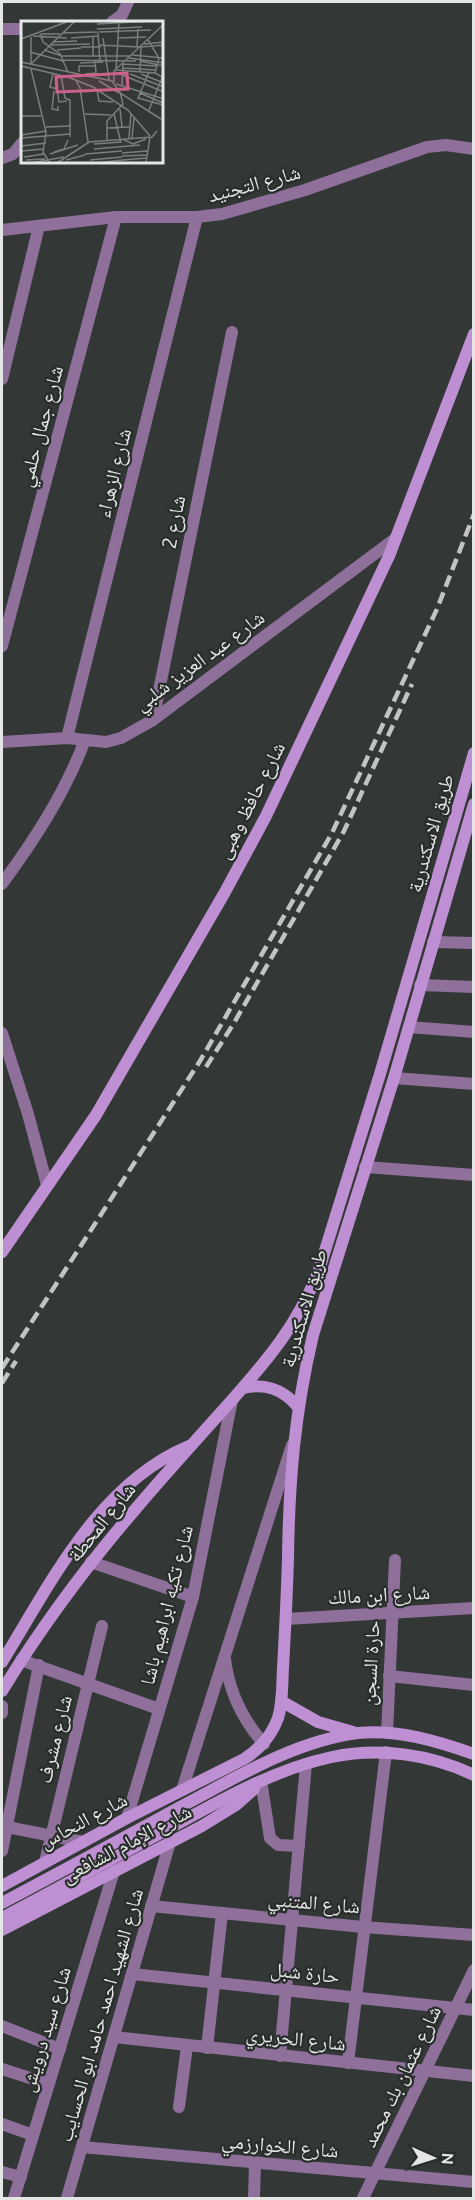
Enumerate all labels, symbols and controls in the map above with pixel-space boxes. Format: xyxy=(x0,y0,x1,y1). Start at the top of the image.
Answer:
inset map xyxy=(21,21,164,164)
street label: شارع التجنيد xyxy=(205,160,303,208)
street label: شارع جمال حلمي xyxy=(13,363,72,491)
street label: شارع الزهراء xyxy=(91,426,137,521)
street label: شارع 2 xyxy=(157,493,191,551)
street label: شارع عبد العزيز شلبي xyxy=(129,605,271,719)
street label: شارع حافظ وهبى xyxy=(211,738,291,863)
street label: طريق الاسكندرية xyxy=(402,771,459,895)
street label: طريق الاسكندرية xyxy=(275,1246,332,1370)
street label: شارع المحطة xyxy=(62,1478,141,1567)
street label: شارع تكيه ابراهيم باشا xyxy=(135,1523,200,1688)
street label: شارع ابن مالك xyxy=(327,1580,431,1610)
street label: حارة السجن xyxy=(356,1619,385,1706)
street label: شارع مشرف xyxy=(32,1693,78,1786)
street label: شارع النحاس xyxy=(35,1787,132,1854)
street label: شارع الإمام الشافعى xyxy=(57,1799,196,1890)
street label: شارع الشهيد احمد حامد ابو الحسايب xyxy=(53,1886,149,2145)
street label: شارع المتنبي xyxy=(266,1887,361,1923)
street label: حارة شبل xyxy=(269,1957,341,1988)
street label: شارع سيد درويش xyxy=(15,1964,77,2095)
street label: شارع عثمان بك محمد xyxy=(357,2002,447,2151)
street label: شارع الحريري xyxy=(244,2021,347,2060)
street label: شارع الخوارزمي xyxy=(220,2128,339,2167)
north arrow xyxy=(403,2128,463,2188)
text: N xyxy=(439,2152,457,2165)

